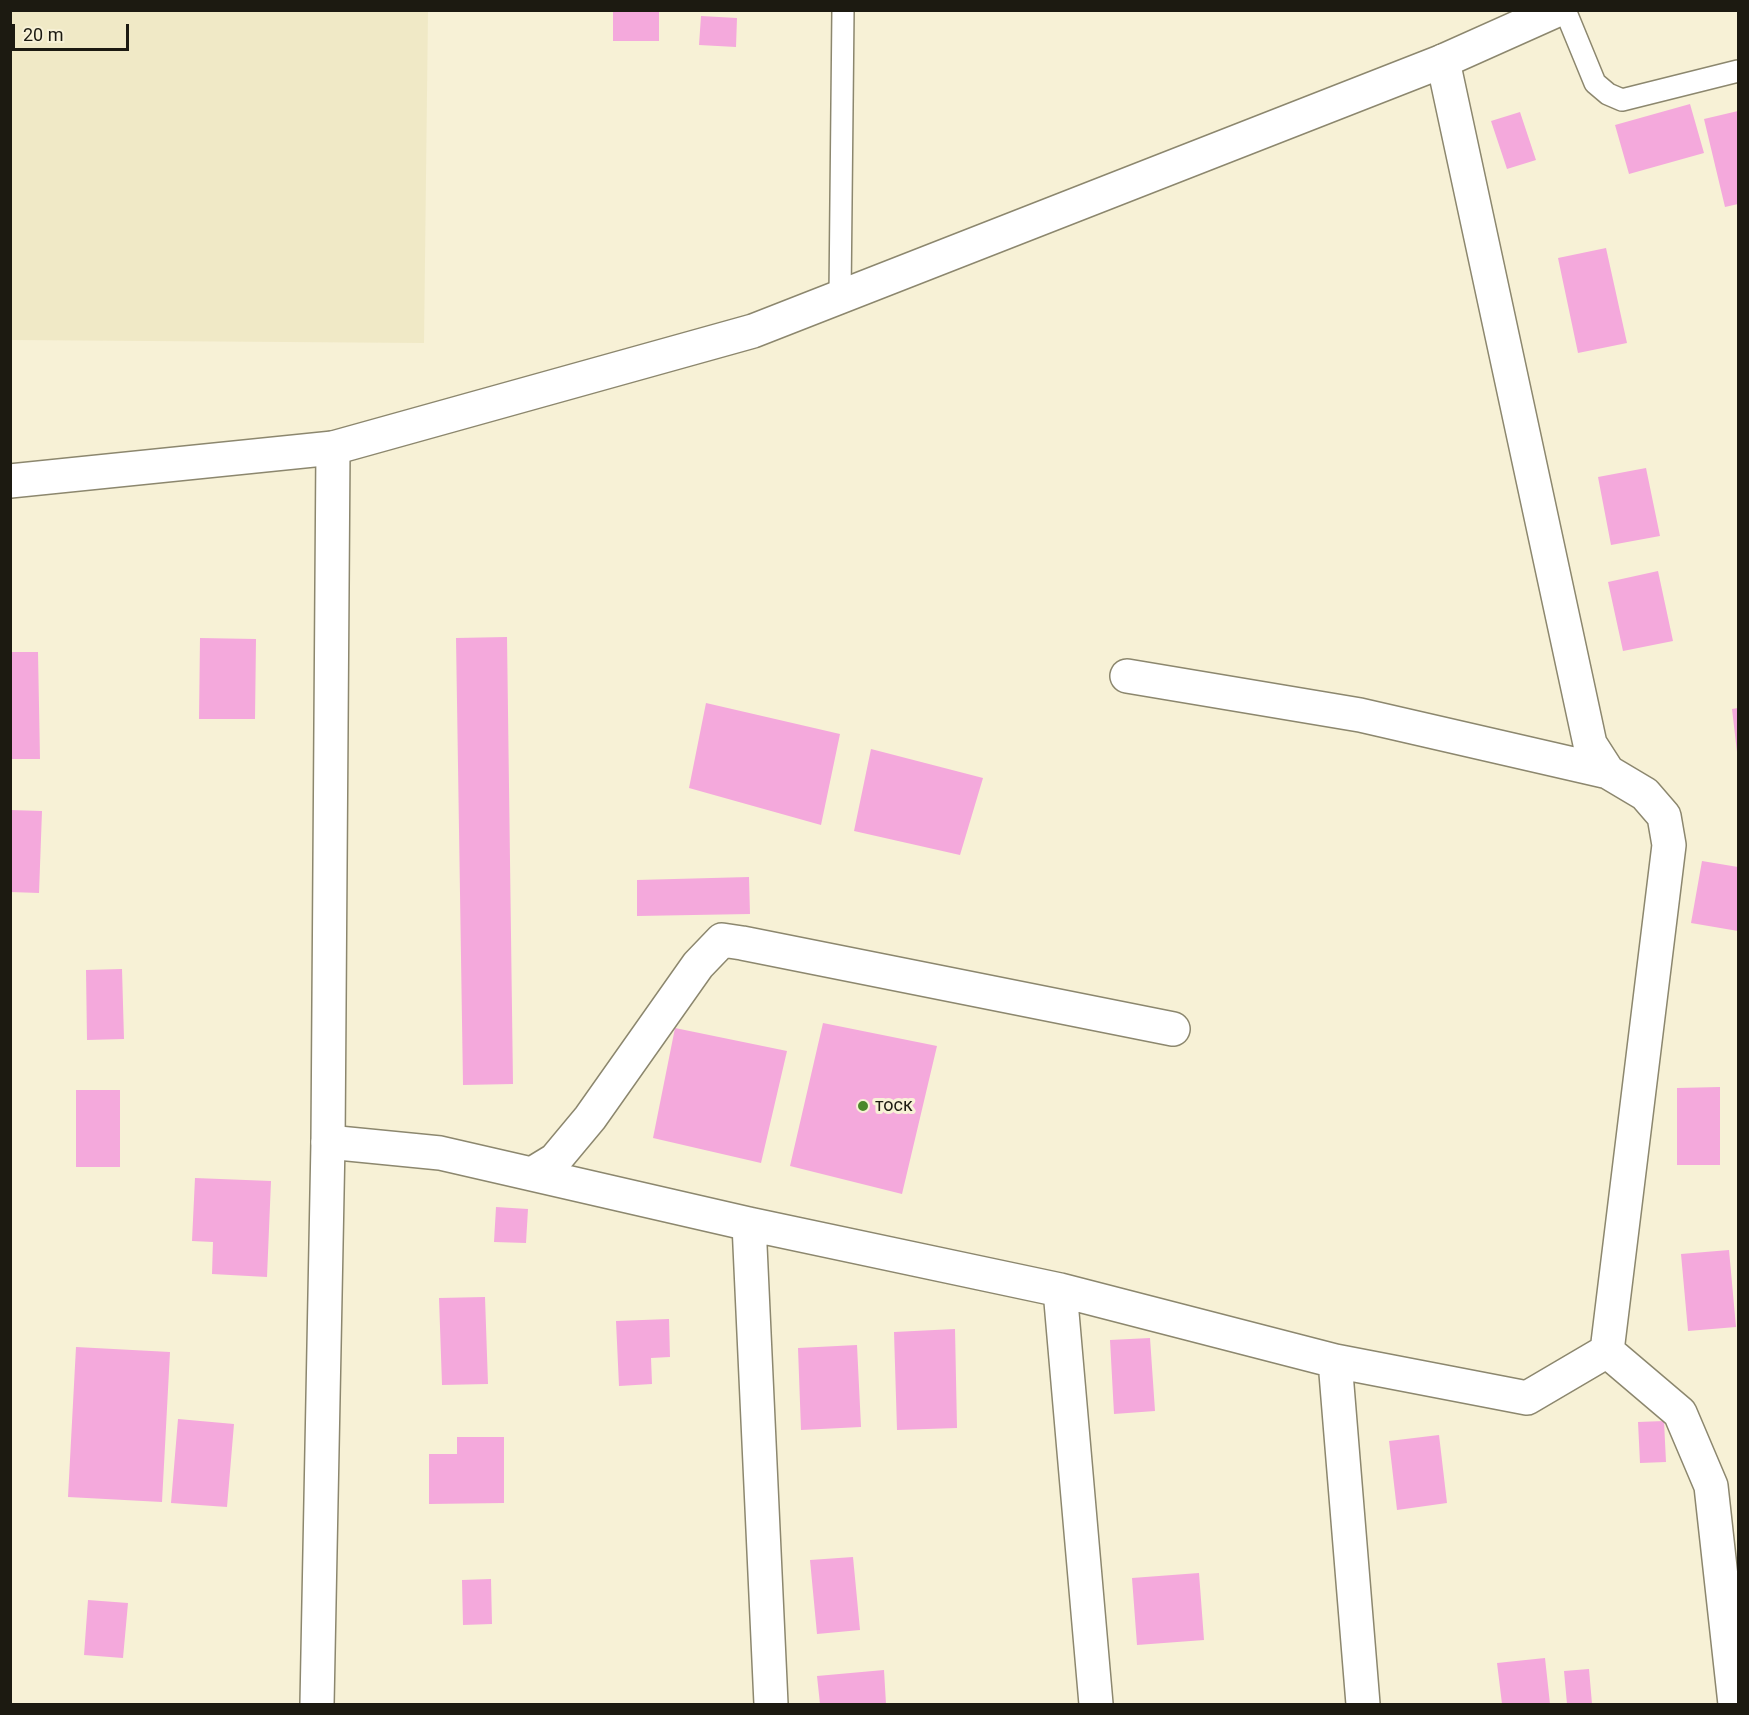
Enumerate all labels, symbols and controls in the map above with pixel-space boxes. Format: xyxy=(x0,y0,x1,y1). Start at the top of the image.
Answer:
scale bar xyxy=(15,12,132,50)
text: 20 m xyxy=(23,24,63,45)
place label: тоск xyxy=(875,1095,913,1117)
marker: тоск xyxy=(856,1099,870,1113)

